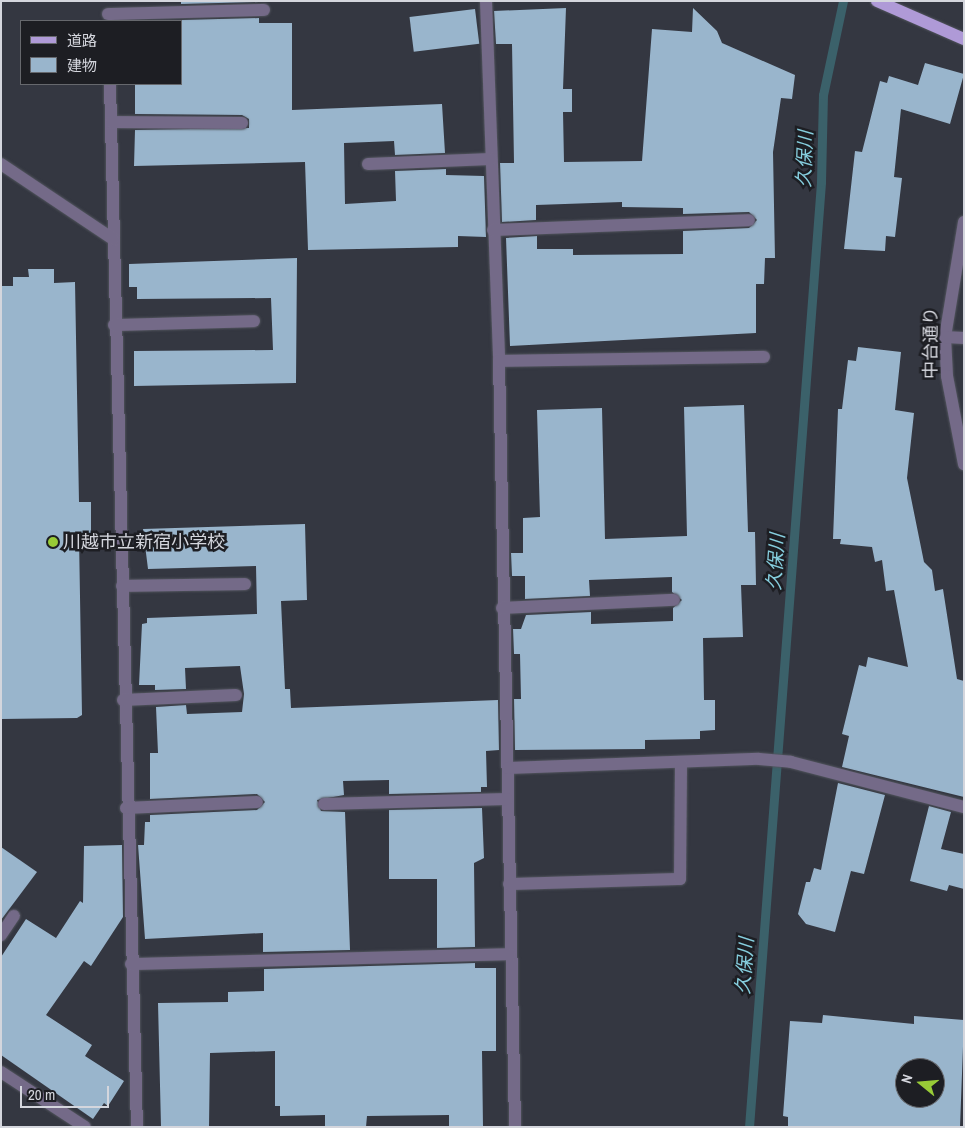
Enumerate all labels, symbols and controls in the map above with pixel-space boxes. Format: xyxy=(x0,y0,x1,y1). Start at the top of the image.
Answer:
legend xyxy=(20,20,182,85)
text: 道路 xyxy=(67,30,97,51)
text: 建物 xyxy=(67,55,97,76)
water label: 久保川 xyxy=(793,130,817,188)
street label: 中台通り xyxy=(920,307,942,379)
place label: 川越市立新宿小学校 xyxy=(63,531,225,553)
water label: 久保川 xyxy=(763,533,789,591)
marker: 川越市立新宿小学校 xyxy=(47,536,59,548)
water label: 久保川 xyxy=(732,937,758,995)
north arrow xyxy=(895,1058,945,1108)
text: N xyxy=(897,1072,916,1086)
scale bar xyxy=(22,1076,111,1108)
text: 20 m xyxy=(28,1084,55,1105)

